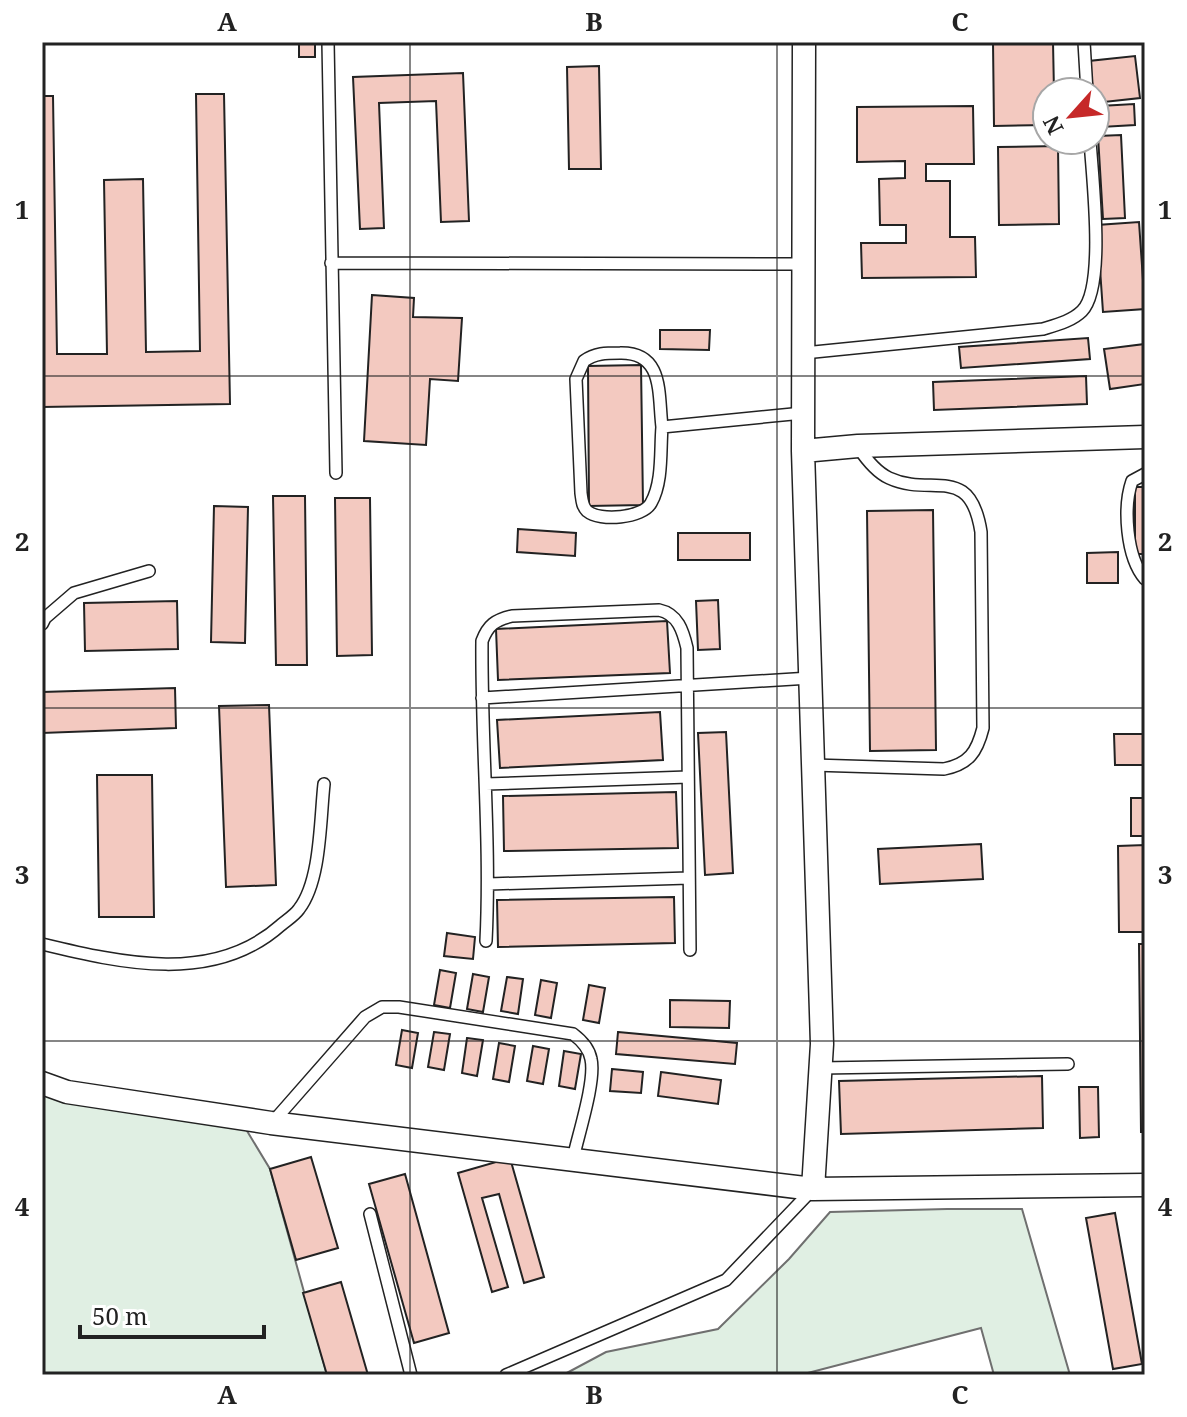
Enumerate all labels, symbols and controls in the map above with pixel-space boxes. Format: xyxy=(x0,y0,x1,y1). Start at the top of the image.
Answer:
text: A xyxy=(217,3,237,39)
text: B xyxy=(585,3,603,39)
text: C xyxy=(951,3,969,39)
north arrow xyxy=(1031,76,1111,156)
text: N xyxy=(1035,111,1070,140)
text: 1 xyxy=(15,191,29,227)
text: 1 xyxy=(1158,191,1172,227)
text: 2 xyxy=(15,523,29,559)
text: 2 xyxy=(1158,523,1172,559)
text: 3 xyxy=(15,856,29,892)
text: 3 xyxy=(1158,856,1172,892)
text: 4 xyxy=(15,1188,30,1224)
text: 4 xyxy=(1158,1188,1173,1224)
scale bar xyxy=(80,1289,264,1339)
text: 50 m xyxy=(92,1299,148,1332)
text: A xyxy=(217,1376,237,1412)
text: B xyxy=(585,1376,603,1412)
text: C xyxy=(951,1376,969,1412)

